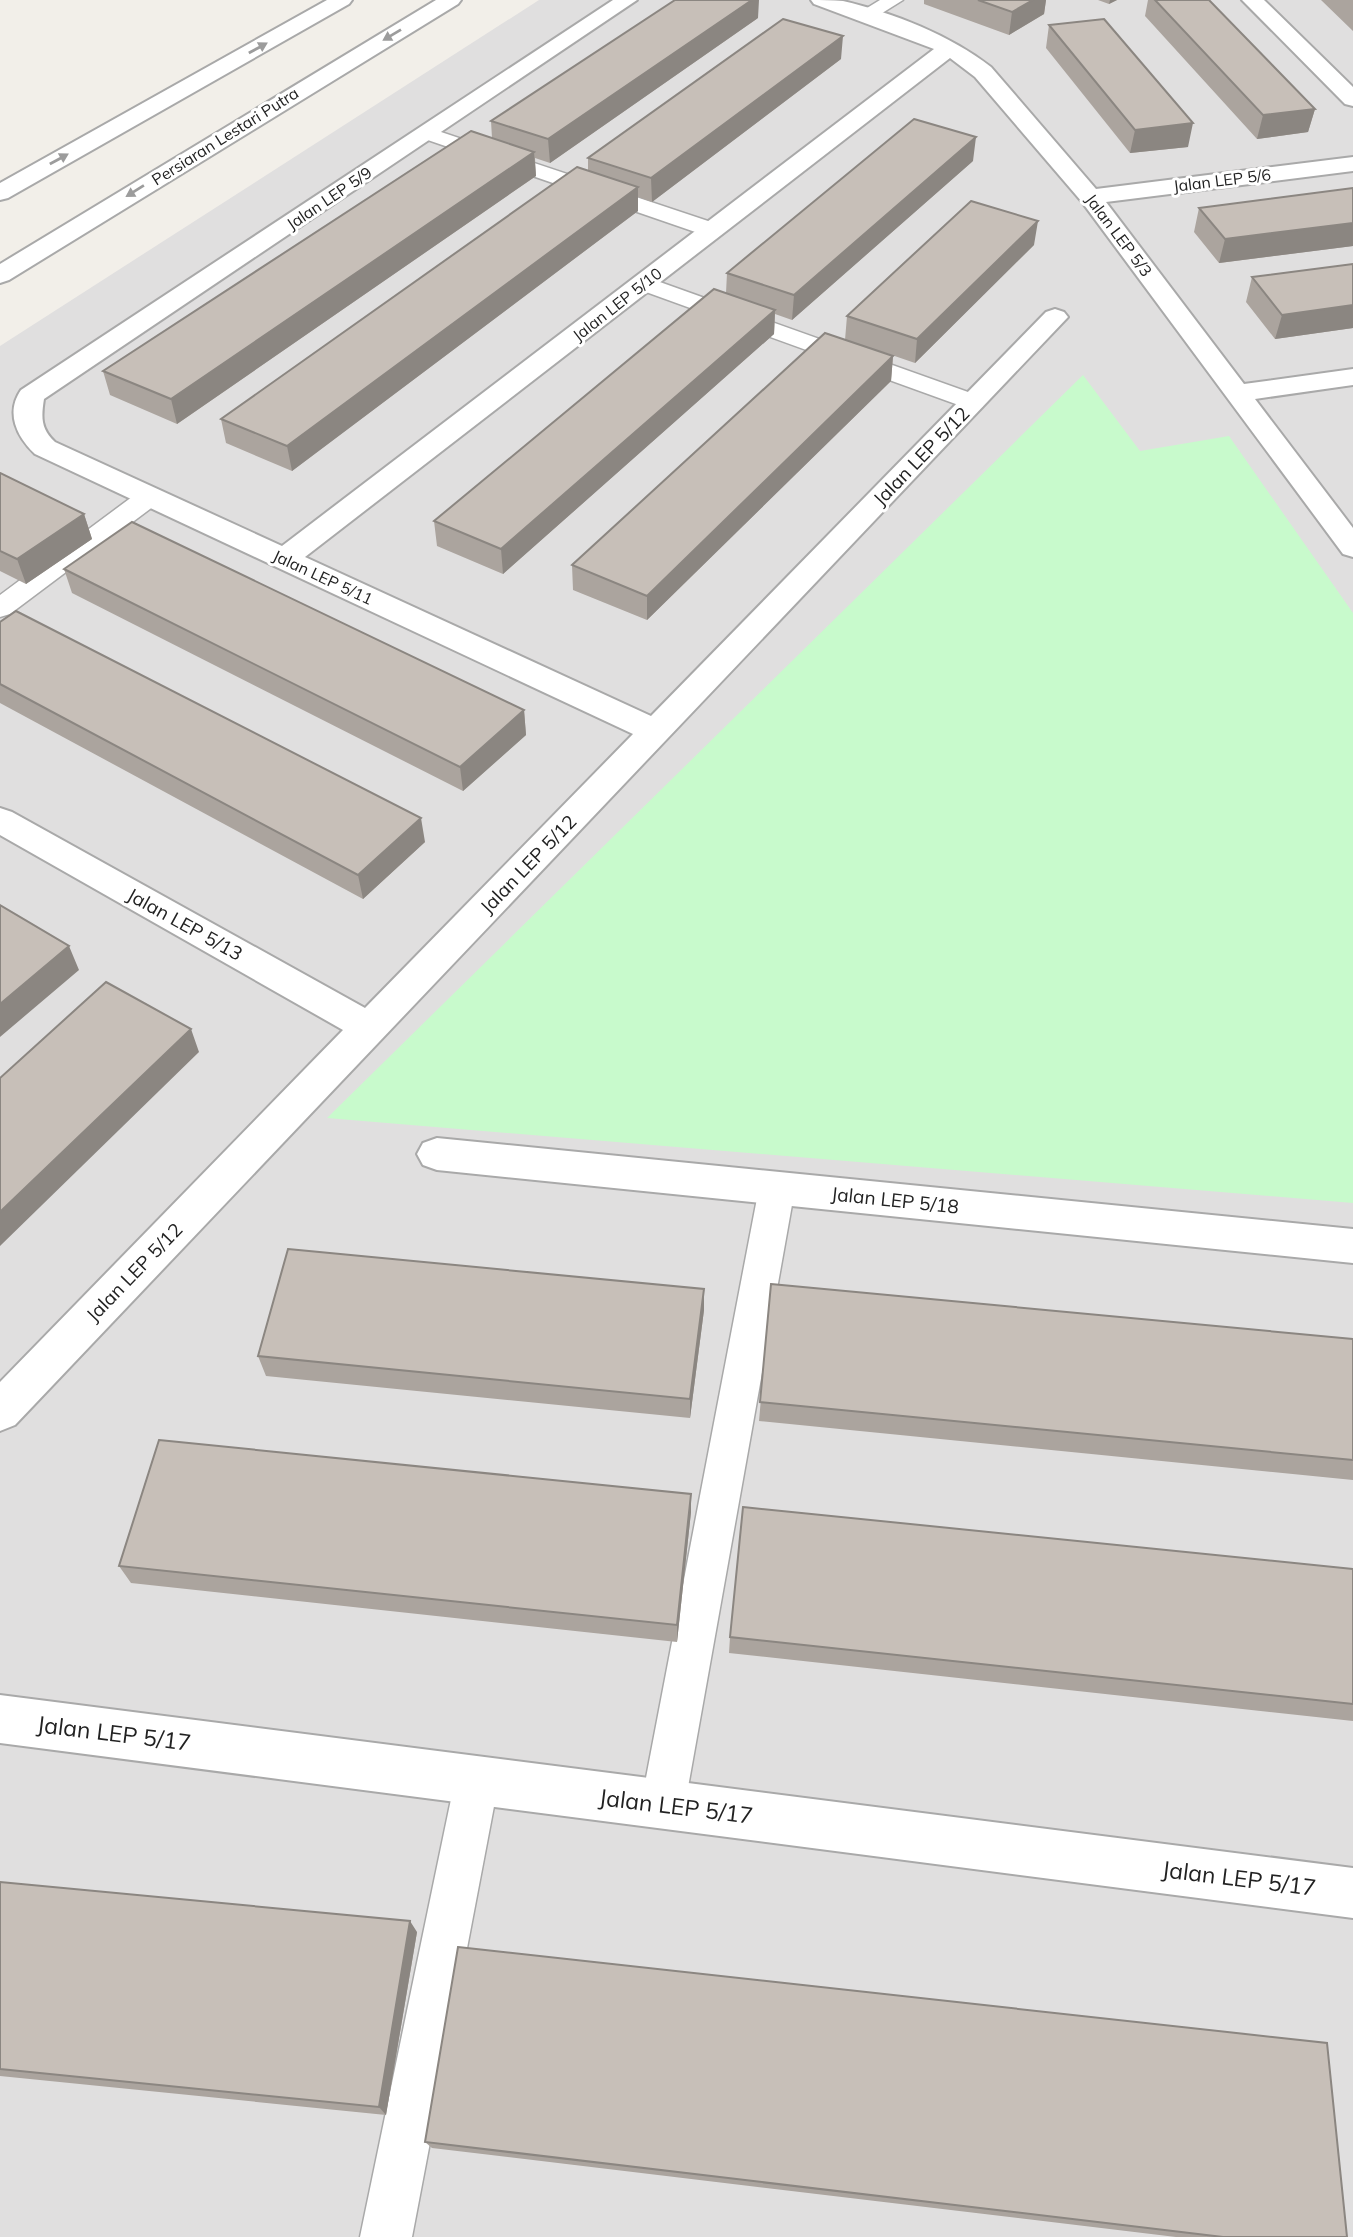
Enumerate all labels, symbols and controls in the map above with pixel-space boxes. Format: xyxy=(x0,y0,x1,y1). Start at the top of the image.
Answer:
one-way arrow xyxy=(383,29,402,41)
one-way arrow xyxy=(248,42,267,54)
street label: Persiaran Lestari Putra xyxy=(148,83,302,189)
one-way arrow xyxy=(50,153,69,165)
street label: Jalan LEP 5/9 xyxy=(283,162,375,234)
street label: Jalan LEP 5/6 xyxy=(1172,164,1272,196)
one-way arrow xyxy=(126,185,145,198)
street label: Jalan LEP 5/3 xyxy=(1081,190,1157,280)
street label: Jalan LEP 5/10 xyxy=(568,263,666,345)
street label: Jalan LEP 5/12 xyxy=(868,402,974,510)
street label: Jalan LEP 5/11 xyxy=(270,545,376,609)
street label: Jalan LEP 5/12 xyxy=(475,810,581,918)
street label: Jalan LEP 5/13 xyxy=(123,882,247,966)
street label: Jalan LEP 5/18 xyxy=(830,1181,960,1219)
street label: Jalan LEP 5/12 xyxy=(81,1218,187,1326)
street label: Jalan LEP 5/17 xyxy=(35,1709,193,1757)
street label: Jalan LEP 5/17 xyxy=(597,1782,755,1830)
street label: Jalan LEP 5/17 xyxy=(1160,1854,1318,1902)

